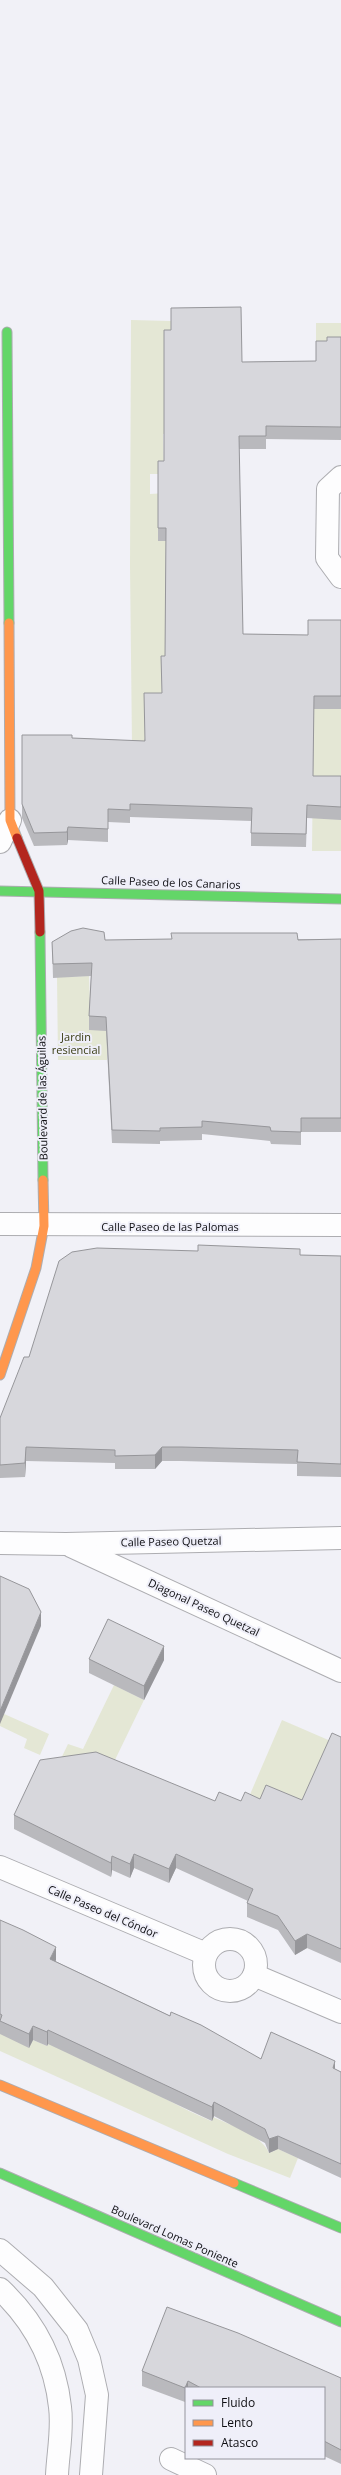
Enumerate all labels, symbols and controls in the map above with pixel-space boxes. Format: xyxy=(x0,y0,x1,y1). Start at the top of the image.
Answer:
street label: Calle Paseo de los Canarios xyxy=(101,872,241,892)
park label: Jardin resiencial xyxy=(52,1029,100,1057)
street label: Boulevard de las Águilas xyxy=(33,1036,51,1160)
street label: Calle Paseo de las Palomas xyxy=(101,1219,239,1234)
street label: Calle Paseo Quetzal xyxy=(121,1533,221,1549)
street label: Diagonal Paseo Quetzal xyxy=(146,1575,262,1639)
street label: Calle Paseo del Cóndor xyxy=(46,1881,161,1941)
street label: Boulevard Lomas Poniente xyxy=(109,2201,241,2271)
legend xyxy=(185,2387,325,2459)
text: Fluido xyxy=(221,2394,255,2411)
text: Lento xyxy=(221,2414,253,2431)
text: Atasco xyxy=(221,2434,258,2451)

